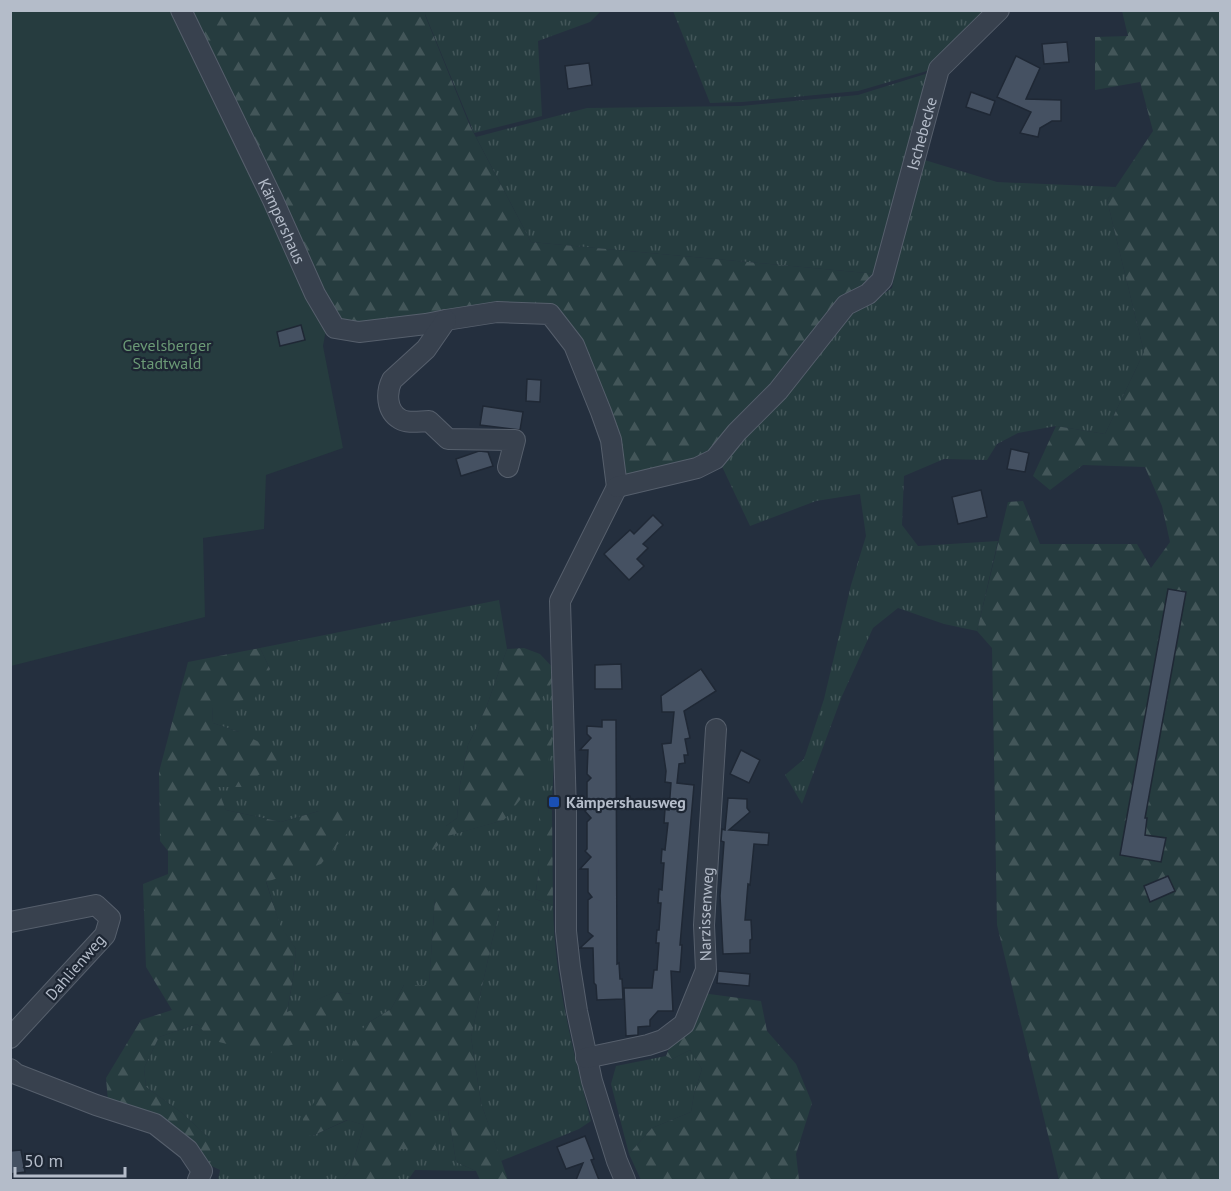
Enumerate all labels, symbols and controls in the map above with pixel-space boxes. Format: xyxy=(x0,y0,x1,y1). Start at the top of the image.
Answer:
street label: Ischebecke xyxy=(902,95,941,172)
street label: Kämpershaus xyxy=(254,175,310,267)
park label: Gevelsberger Stadtwald xyxy=(122,335,212,373)
place label: Kämpershausweg xyxy=(566,792,686,812)
marker: Kämpershausweg xyxy=(547,795,561,809)
street label: Narzissenweg xyxy=(694,866,717,961)
street label: Dahlienweg xyxy=(41,930,109,1004)
scale bar xyxy=(15,1140,124,1178)
text: 50 m xyxy=(24,1149,63,1172)

